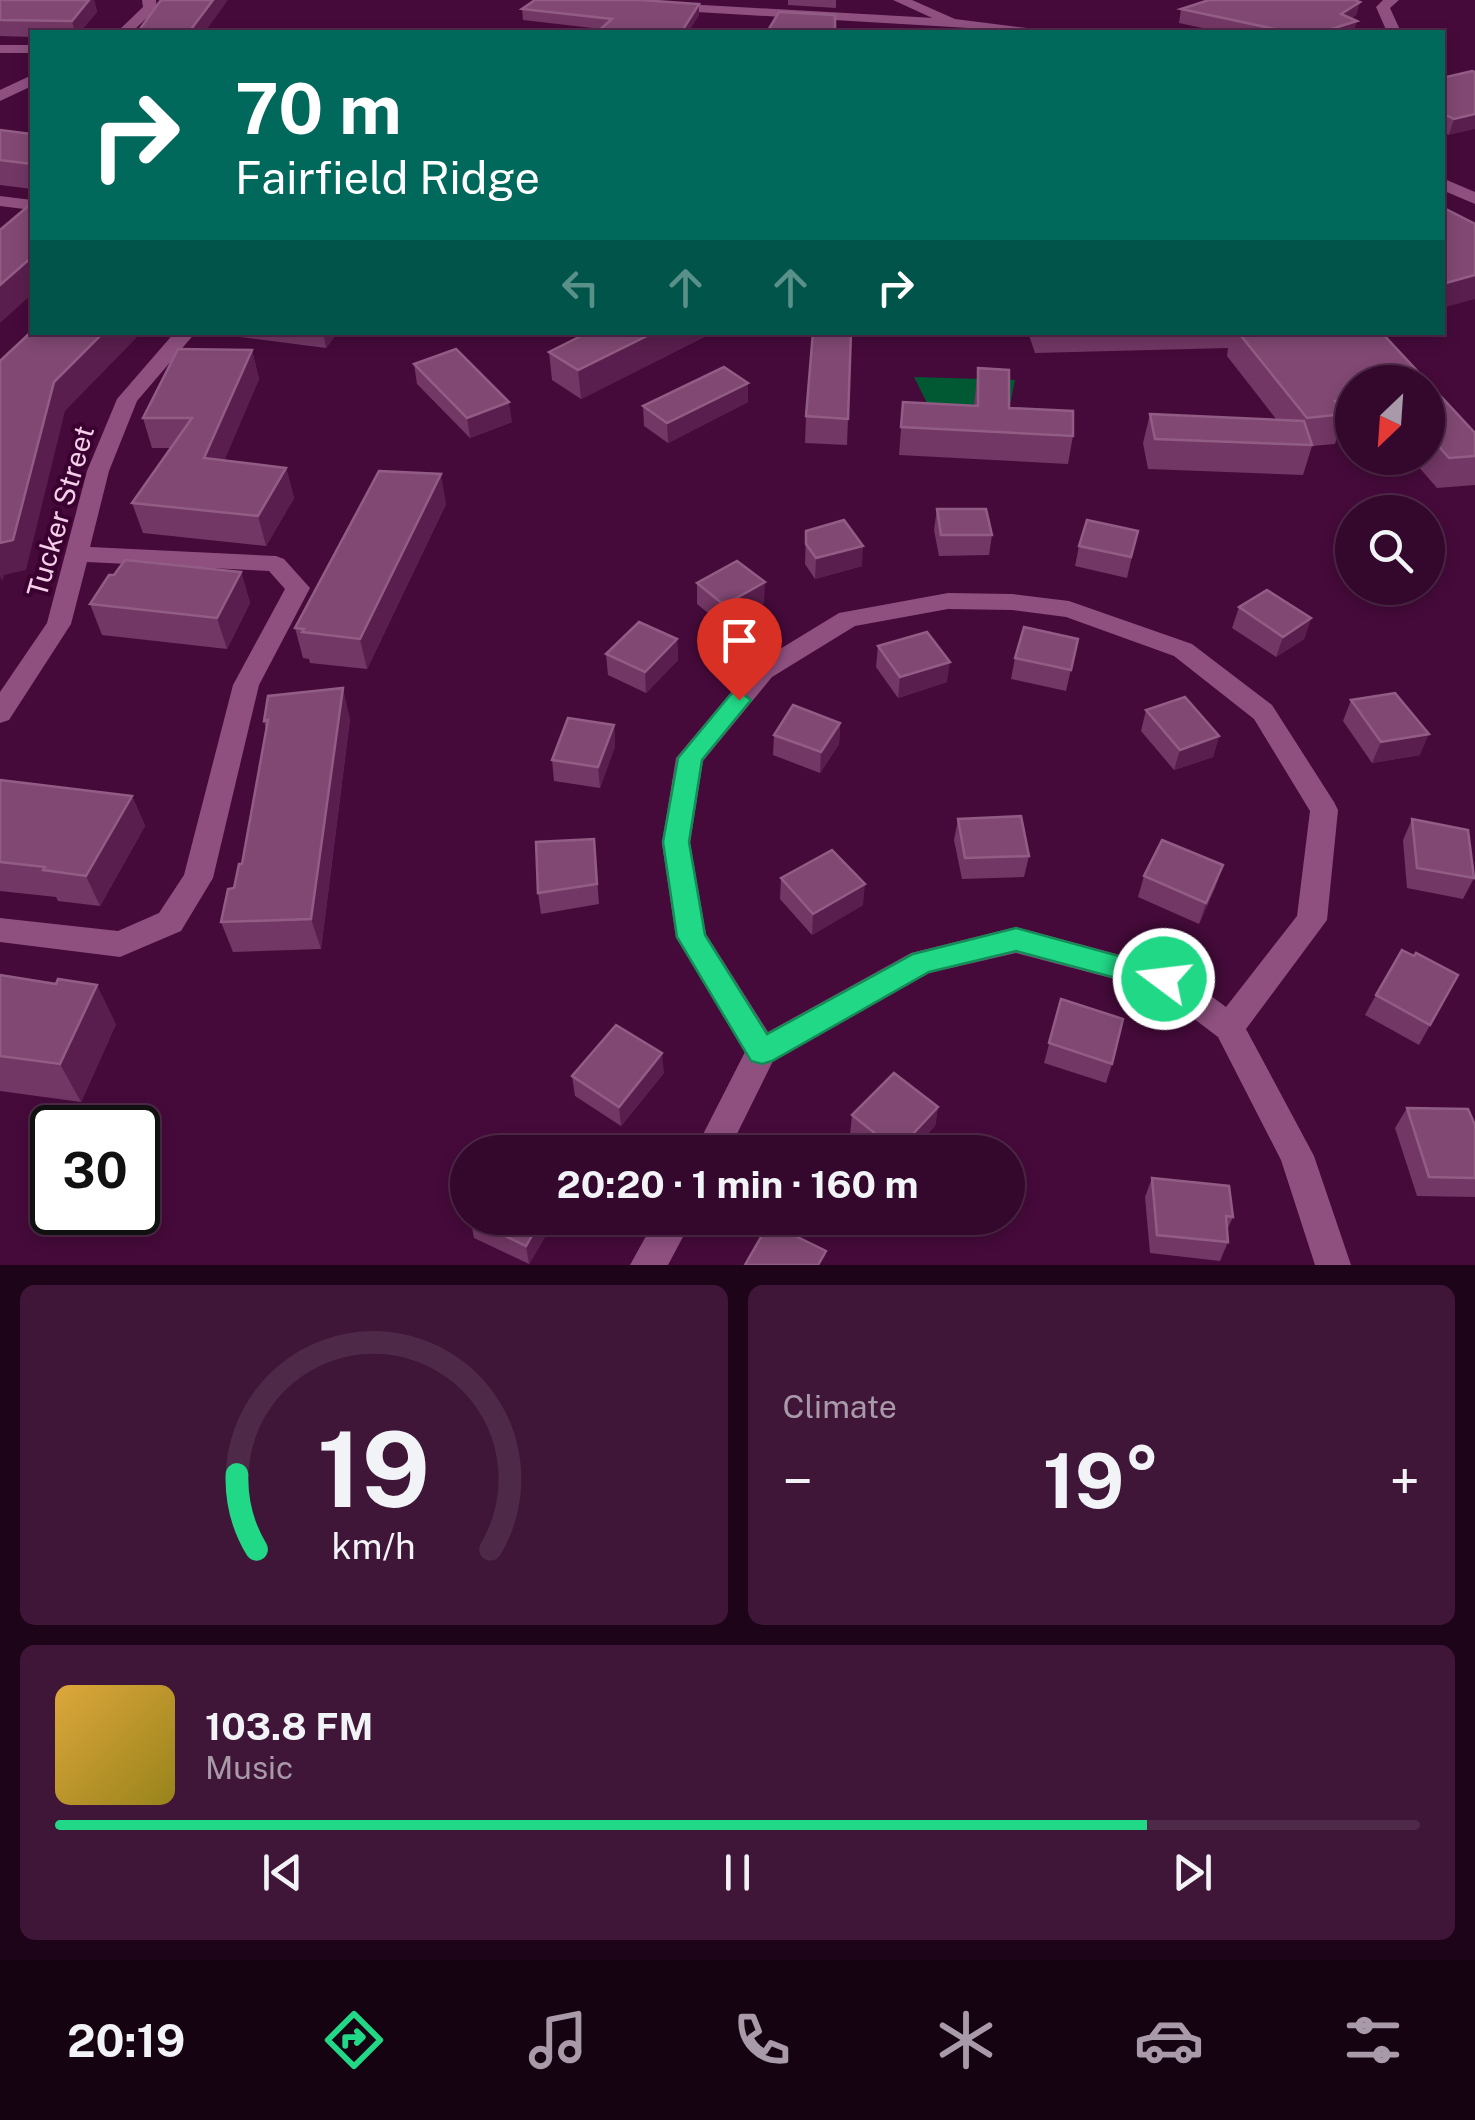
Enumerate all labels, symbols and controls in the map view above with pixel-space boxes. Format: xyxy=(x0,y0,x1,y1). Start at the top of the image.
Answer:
text: 70 m xyxy=(235,67,402,150)
icon: right xyxy=(70,70,200,200)
text: Fairfield Ridge xyxy=(235,151,540,204)
icon: left xyxy=(553,260,608,315)
icon: ahead xyxy=(658,260,713,315)
icon: ahead xyxy=(763,260,818,315)
icon: right xyxy=(868,260,923,315)
north arrow xyxy=(1335,365,1445,475)
map controls xyxy=(1335,365,1445,605)
street label: Tucker Street xyxy=(20,421,100,601)
button: search xyxy=(1335,495,1445,605)
pin xyxy=(697,598,782,701)
icon: arrive xyxy=(712,613,767,668)
position arrow xyxy=(1112,927,1216,1031)
speed limit sign: 30 xyxy=(30,1105,160,1235)
text: 20:20 · 1 min · 160 m xyxy=(557,1162,918,1207)
text: Climate xyxy=(783,1388,897,1425)
text: 19 xyxy=(317,1408,430,1530)
text: 19° xyxy=(1043,1437,1160,1525)
text: − xyxy=(783,1449,813,1513)
text: + xyxy=(1389,1449,1420,1513)
text: km/h xyxy=(332,1525,416,1567)
text: 103.8 FM xyxy=(205,1704,373,1749)
text: Music xyxy=(205,1749,293,1786)
icon: previous xyxy=(255,1845,310,1900)
icon: pause xyxy=(710,1845,765,1900)
icon: next xyxy=(1165,1845,1220,1900)
icon: directions xyxy=(319,2005,389,2075)
icon: music xyxy=(523,2005,593,2075)
icon: phone xyxy=(727,2005,797,2075)
icon: climate xyxy=(931,2005,1001,2075)
icon: car xyxy=(1134,2005,1204,2075)
icon: filters xyxy=(1338,2005,1408,2075)
text: 20:19 xyxy=(67,2014,186,2067)

